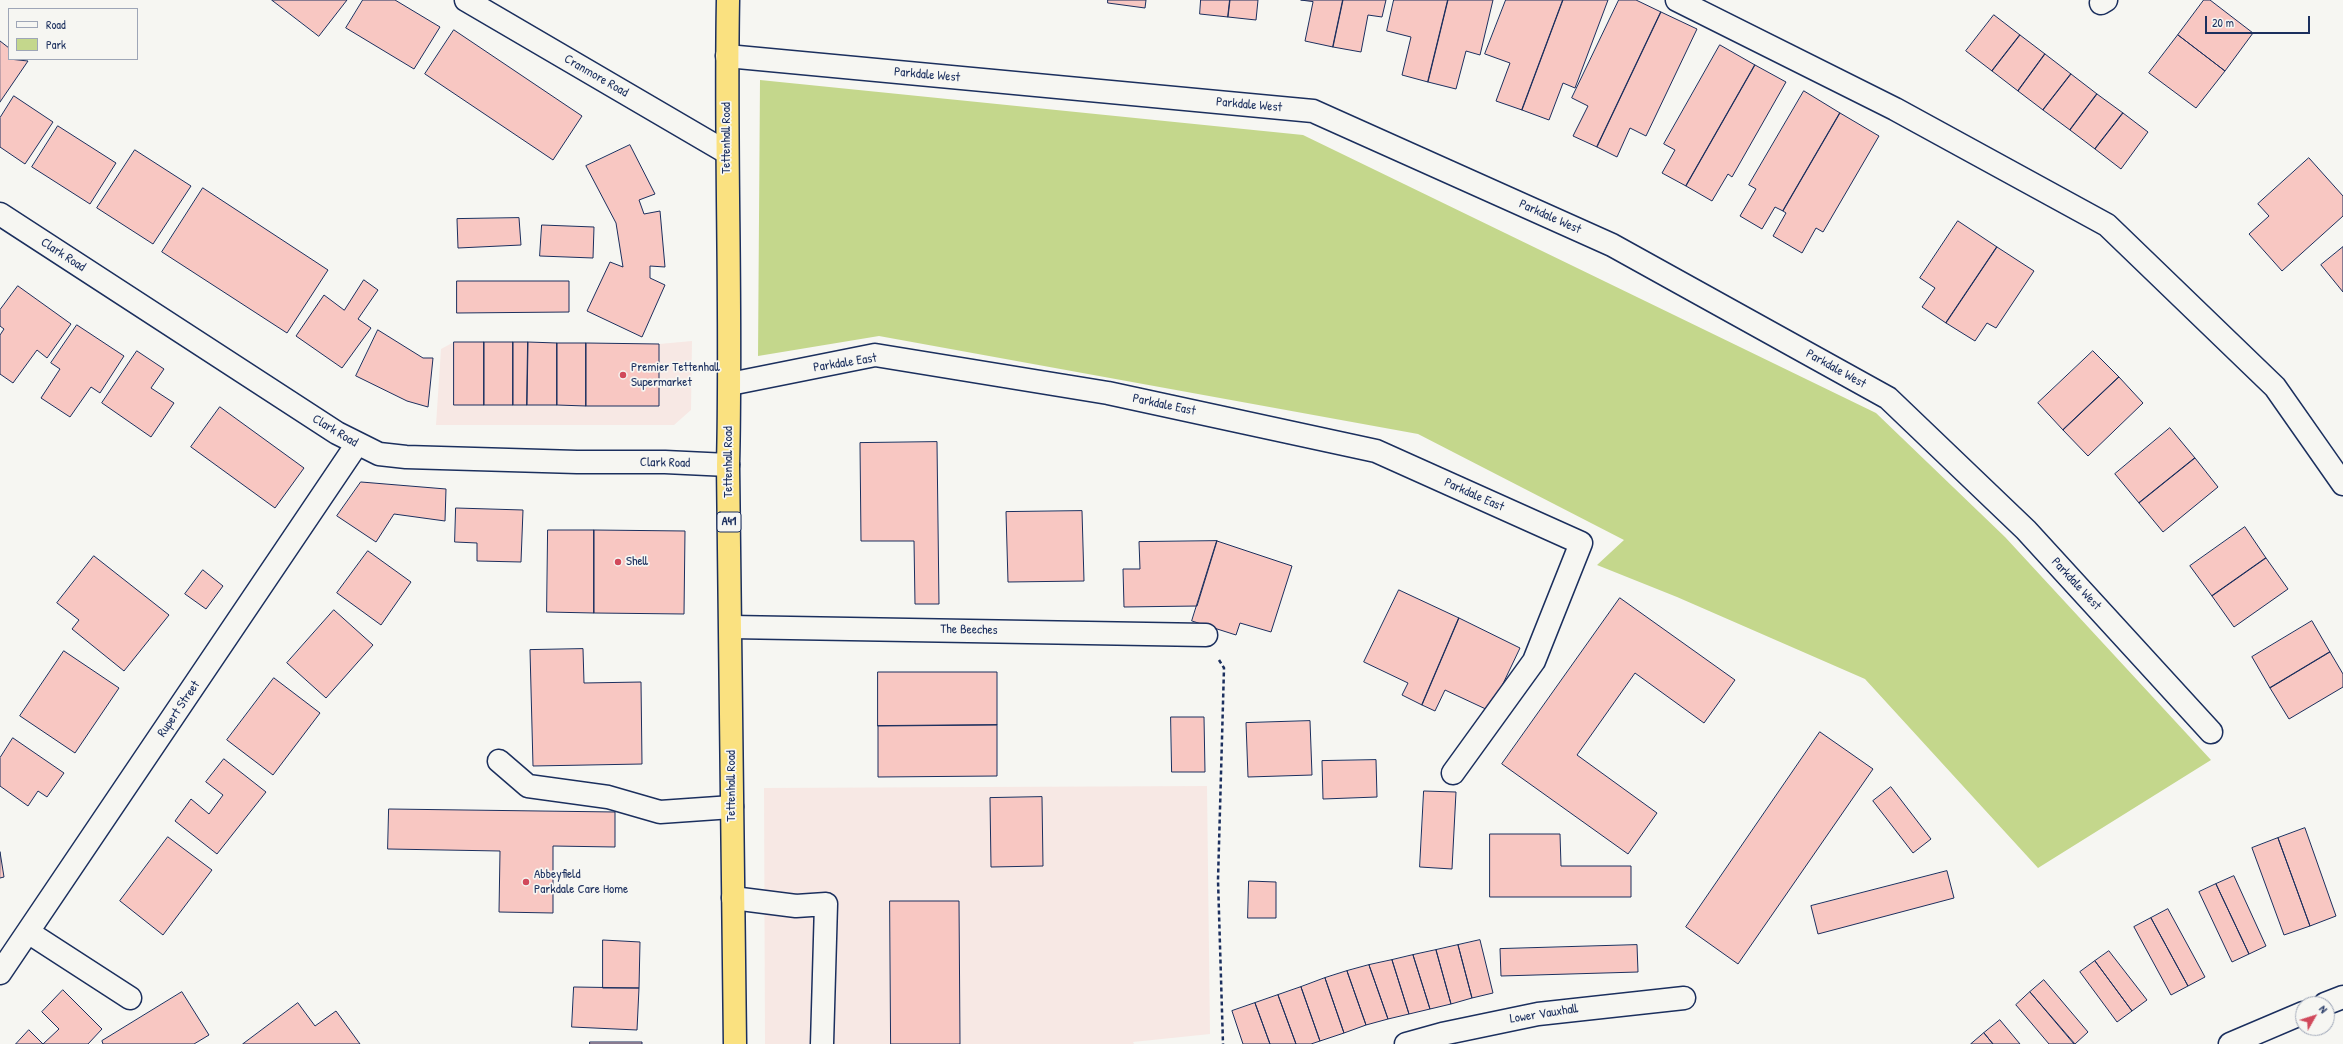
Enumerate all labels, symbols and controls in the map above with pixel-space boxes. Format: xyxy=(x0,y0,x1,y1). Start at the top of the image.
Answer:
legend xyxy=(8,8,138,60)
scale bar xyxy=(2207,8,2312,34)
text: 20 m xyxy=(2212,14,2234,31)
text: Road xyxy=(46,16,66,33)
text: Park xyxy=(46,36,66,53)
street label: Cranmore Road xyxy=(561,51,631,101)
street label: Parkdale West xyxy=(893,64,961,86)
street label: Parkdale West xyxy=(1215,94,1283,116)
street label: Tettenhall Road xyxy=(719,102,735,174)
street label: Parkdale West xyxy=(1517,196,1583,238)
street label: Clark Road xyxy=(38,235,88,275)
street label: Parkdale West xyxy=(1803,346,1869,392)
street label: Parkdale East xyxy=(812,350,878,376)
place label: Premier Tettenhall Supermarket xyxy=(631,360,720,391)
marker: Premier Tettenhall Supermarket xyxy=(618,370,628,380)
street label: Parkdale East xyxy=(1131,391,1197,419)
street label: Clark Road xyxy=(309,411,361,451)
street label: Tettenhall Road xyxy=(721,426,737,498)
street label: Clark Road xyxy=(640,455,690,471)
street label: Parkdale East xyxy=(1442,475,1506,515)
road number: A41 xyxy=(717,512,741,532)
place label: Shell xyxy=(626,554,648,570)
street label: Parkdale West xyxy=(2048,554,2104,614)
marker: Shell xyxy=(613,557,623,567)
street label: The Beeches xyxy=(940,622,998,638)
street label: Rupert Street xyxy=(154,678,204,740)
street label: Tettenhall Road xyxy=(724,750,740,822)
place label: Abbeyfield Parkdale Care Home xyxy=(534,867,628,898)
marker: Abbeyfield Parkdale Care Home xyxy=(521,877,531,887)
north arrow xyxy=(2295,996,2335,1036)
street label: Lower Vauxhall xyxy=(1509,1001,1579,1027)
text: N xyxy=(2316,1002,2331,1016)

